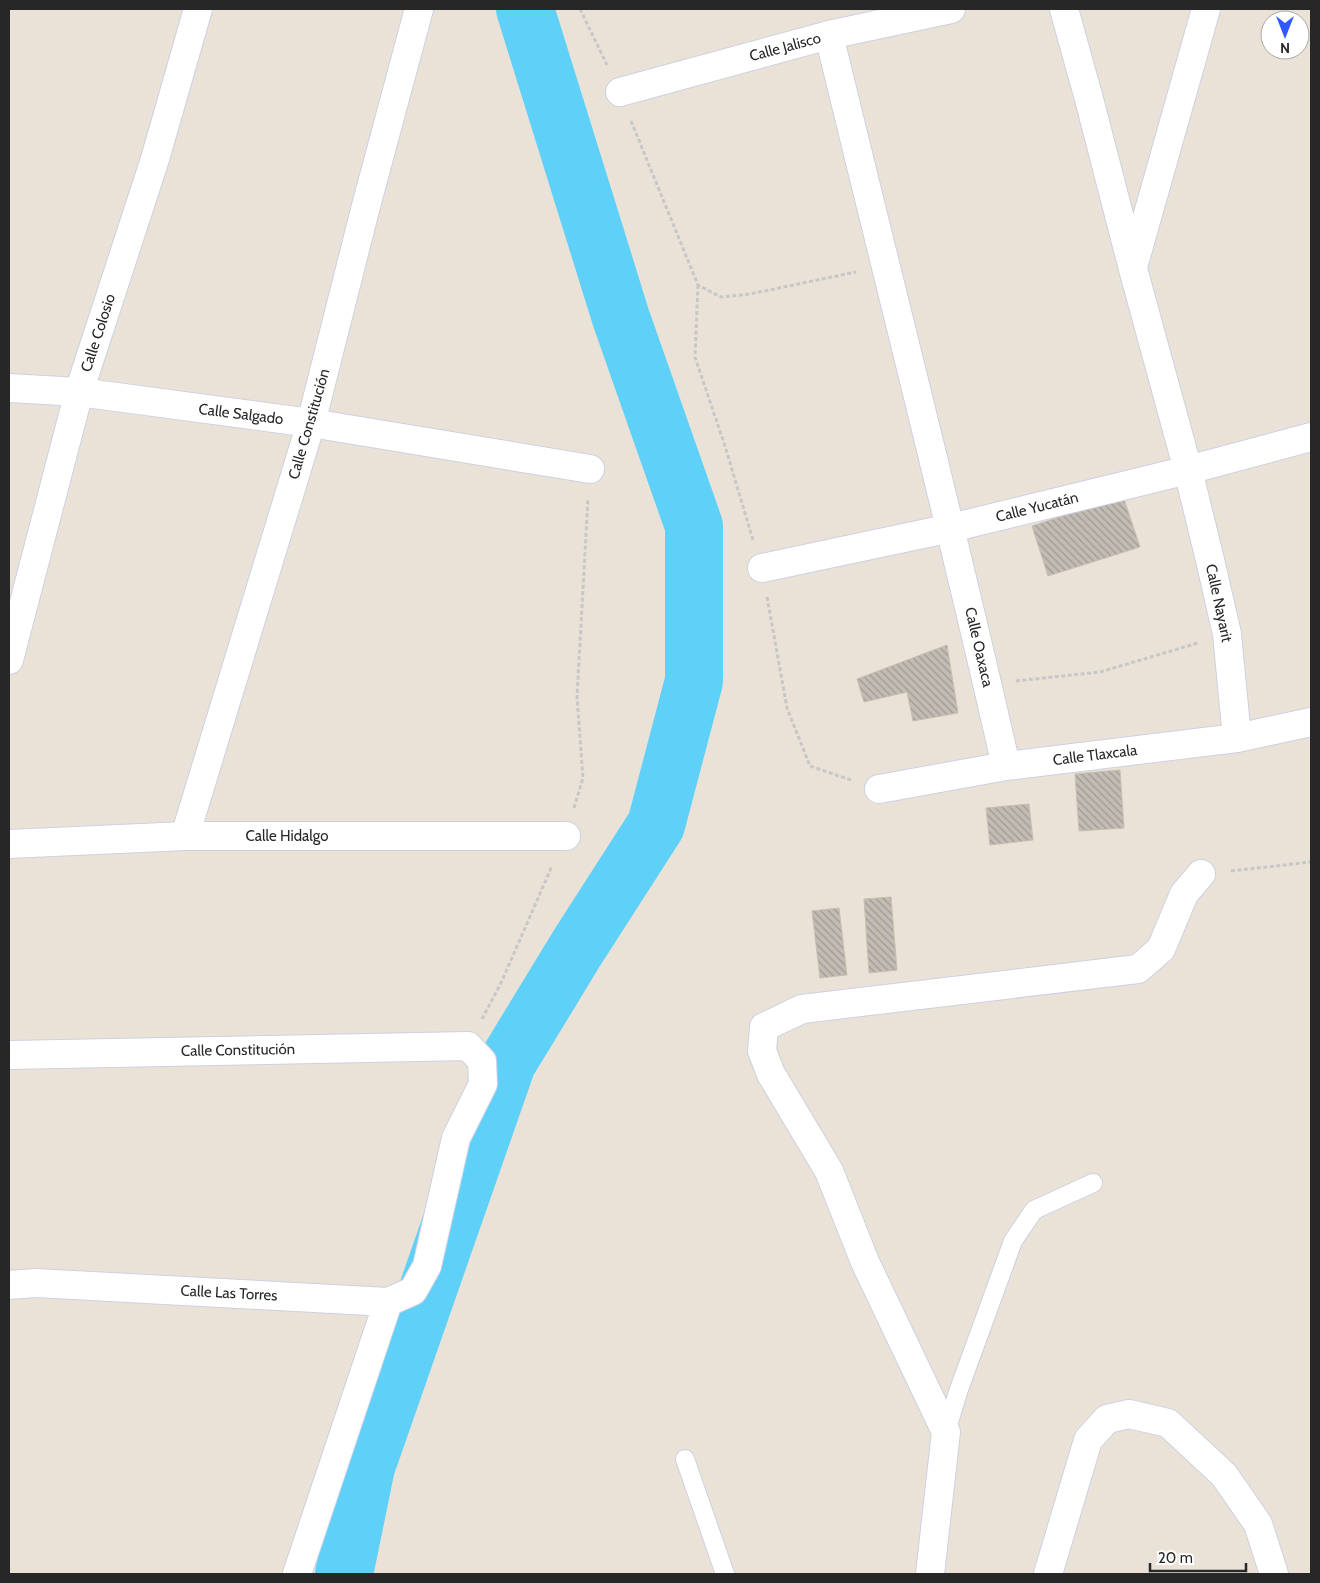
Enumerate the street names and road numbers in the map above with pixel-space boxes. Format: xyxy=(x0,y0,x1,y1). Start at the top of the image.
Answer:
street label: Calle Jalisco xyxy=(747,29,823,65)
street label: Calle Colosio xyxy=(77,292,119,374)
street label: Calle Constitución xyxy=(285,367,333,481)
street label: Calle Salgado xyxy=(198,400,284,428)
street label: Calle Yucatán xyxy=(994,488,1080,526)
street label: Calle Nayarit xyxy=(1202,562,1236,644)
street label: Calle Oaxaca xyxy=(961,605,997,689)
street label: Calle Tlaxcala xyxy=(1052,741,1139,769)
street label: Calle Hidalgo xyxy=(246,827,328,845)
street label: Calle Constitución xyxy=(181,1040,295,1060)
street label: Calle Las Torres xyxy=(180,1281,278,1305)

